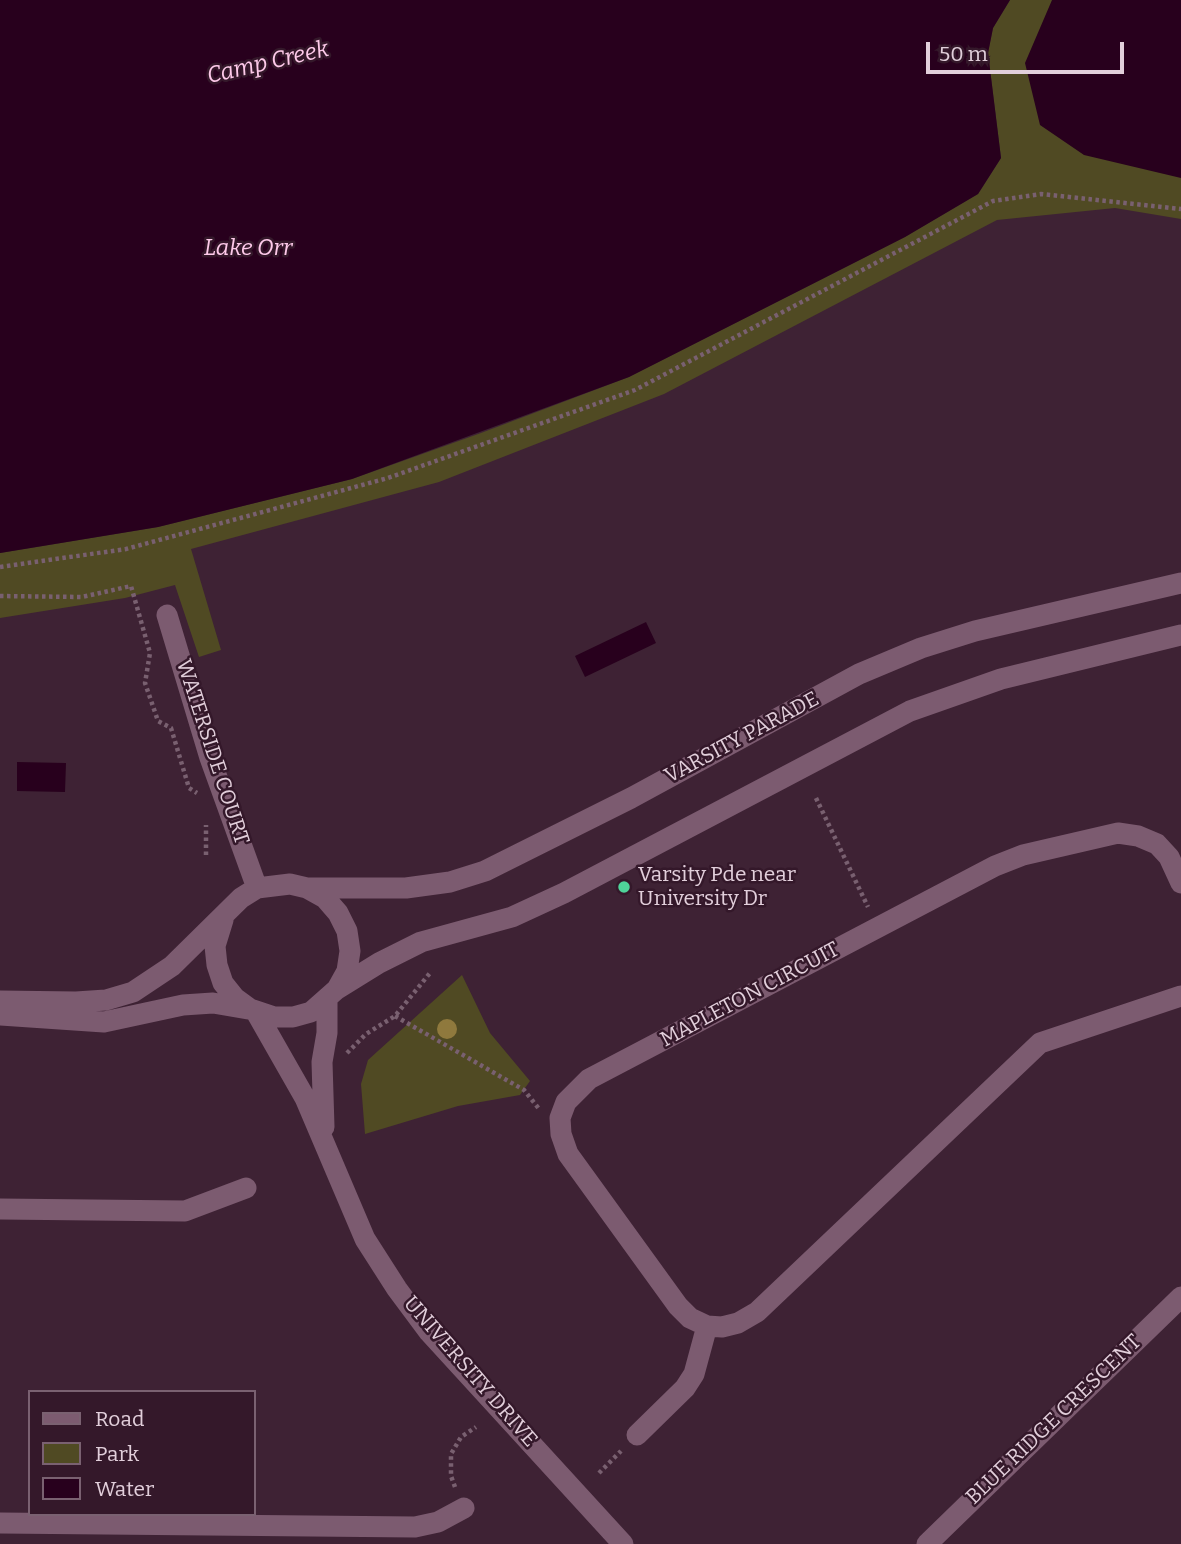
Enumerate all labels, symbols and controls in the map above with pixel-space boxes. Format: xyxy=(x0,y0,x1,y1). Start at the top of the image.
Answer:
scale bar xyxy=(929,28,1127,72)
water label: Camp Creek xyxy=(205,36,331,90)
text: 50 m xyxy=(939,41,988,67)
water label: Lake Orr xyxy=(204,235,292,263)
street label: WATERSIDE COURT xyxy=(170,656,254,848)
street label: VARSITY PARADE xyxy=(661,687,823,789)
place label: Varsity Pde near University Dr xyxy=(638,862,796,912)
marker: Varsity Pde near University Dr xyxy=(616,879,632,895)
street label: MAPLETON CIRCUIT xyxy=(656,937,844,1053)
street label: UNIVERSITY DRIVE xyxy=(398,1291,542,1453)
street label: BLUE RIDGE CRESCENT xyxy=(961,1330,1147,1510)
legend xyxy=(28,1390,256,1516)
text: Road xyxy=(95,1406,144,1432)
text: Park xyxy=(95,1441,139,1467)
text: Water xyxy=(95,1476,154,1502)

